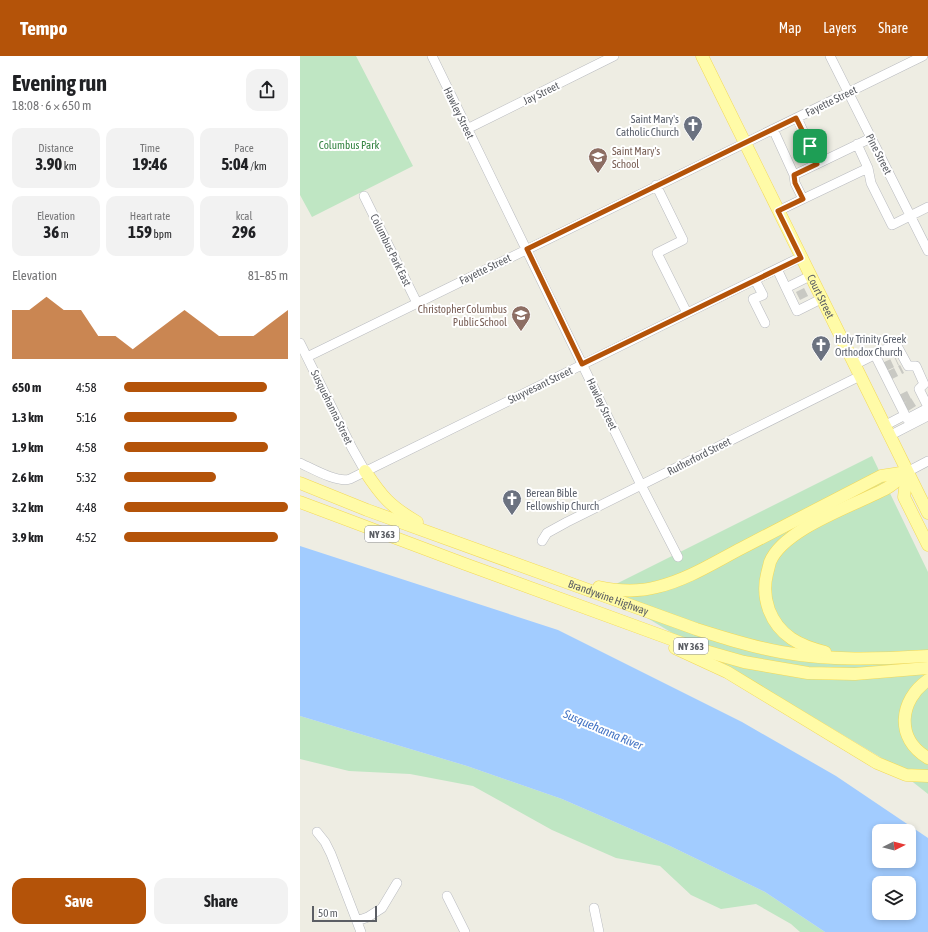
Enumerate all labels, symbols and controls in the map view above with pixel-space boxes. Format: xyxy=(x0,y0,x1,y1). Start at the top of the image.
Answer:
text: Tempo xyxy=(20,17,67,39)
text: Map xyxy=(779,20,801,36)
text: Layers xyxy=(823,20,856,36)
text: Share xyxy=(878,20,908,36)
button: share xyxy=(246,69,288,111)
text: Evening run xyxy=(12,70,107,96)
street label: Jay Street xyxy=(521,79,561,107)
street label: Fayette Street xyxy=(803,83,859,119)
street label: Hawley Street xyxy=(441,85,477,141)
text: 18:08 · 6 × 650 m xyxy=(12,98,91,113)
place label: Saint Mary's Catholic Church xyxy=(616,113,679,138)
church icon: Saint Mary's Catholic Church xyxy=(682,114,704,142)
pin xyxy=(793,129,827,163)
street label: Pine Street xyxy=(864,132,894,176)
icon: arrive xyxy=(799,135,821,157)
park label: Columbus Park xyxy=(319,139,379,151)
text: Distance xyxy=(38,142,74,154)
text: Time xyxy=(140,142,160,154)
text: Pace xyxy=(234,142,254,154)
place label: Saint Mary's School xyxy=(612,145,660,170)
school or university icon: Saint Mary's School xyxy=(587,146,609,174)
text: 3.90 xyxy=(35,154,62,174)
text: 19:46 xyxy=(133,154,168,174)
text: 5:04 xyxy=(221,154,249,174)
text: km xyxy=(62,160,77,172)
text: /km xyxy=(249,160,267,172)
text: Elevation xyxy=(37,210,75,222)
text: Heart rate xyxy=(130,210,170,222)
text: kcal xyxy=(236,210,252,222)
street label: Columbus Park East xyxy=(368,212,414,288)
text: 36 xyxy=(43,222,59,242)
text: 159 xyxy=(128,222,152,242)
text: 296 xyxy=(232,222,256,242)
text: m xyxy=(59,228,69,240)
text: bpm xyxy=(152,228,172,240)
street label: Fayette Street xyxy=(457,251,513,287)
text: Elevation xyxy=(12,268,57,283)
text: 81–85 m xyxy=(248,268,288,283)
street label: Court Street xyxy=(805,272,837,320)
place label: Christopher Columbus Public School xyxy=(418,303,507,328)
school or university icon: Christopher Columbus Public School xyxy=(510,304,532,332)
place label: Holy Trinity Greek Orthodox Church xyxy=(835,333,906,358)
church icon: Holy Trinity Greek Orthodox Church xyxy=(810,334,832,362)
street label: Stuyvesant Street xyxy=(506,364,574,406)
street label: Susquehanna Street xyxy=(309,368,355,446)
street label: Hawley Street xyxy=(584,376,620,432)
text: 650 m xyxy=(12,380,41,395)
text: 4:58 xyxy=(76,380,97,395)
text: 1.3 km xyxy=(12,410,43,425)
text: 5:16 xyxy=(76,410,97,425)
street label: Rutherford Street xyxy=(665,435,733,477)
text: 1.9 km xyxy=(12,440,43,455)
text: 4:58 xyxy=(76,440,97,455)
text: 2.6 km xyxy=(12,470,43,485)
text: 5:32 xyxy=(76,470,97,485)
place label: Berean Bible Fellowship Church xyxy=(526,487,599,512)
church icon: Berean Bible Fellowship Church xyxy=(501,488,523,516)
text: 3.2 km xyxy=(12,500,43,515)
text: 4:48 xyxy=(76,500,97,515)
road number: NY 363 xyxy=(365,526,399,542)
text: 3.9 km xyxy=(12,530,43,545)
text: 4:52 xyxy=(76,530,97,545)
street label: Brandywine Highway xyxy=(567,577,651,618)
road number: NY 363 xyxy=(674,638,708,654)
water label: Susquehanna River xyxy=(560,707,645,753)
north arrow xyxy=(872,824,916,868)
map controls xyxy=(872,824,916,920)
button: layers xyxy=(872,876,916,920)
button: Save xyxy=(12,878,146,924)
button: Share xyxy=(154,878,288,924)
scale bar xyxy=(312,904,377,923)
text: 50 m xyxy=(318,907,338,919)

